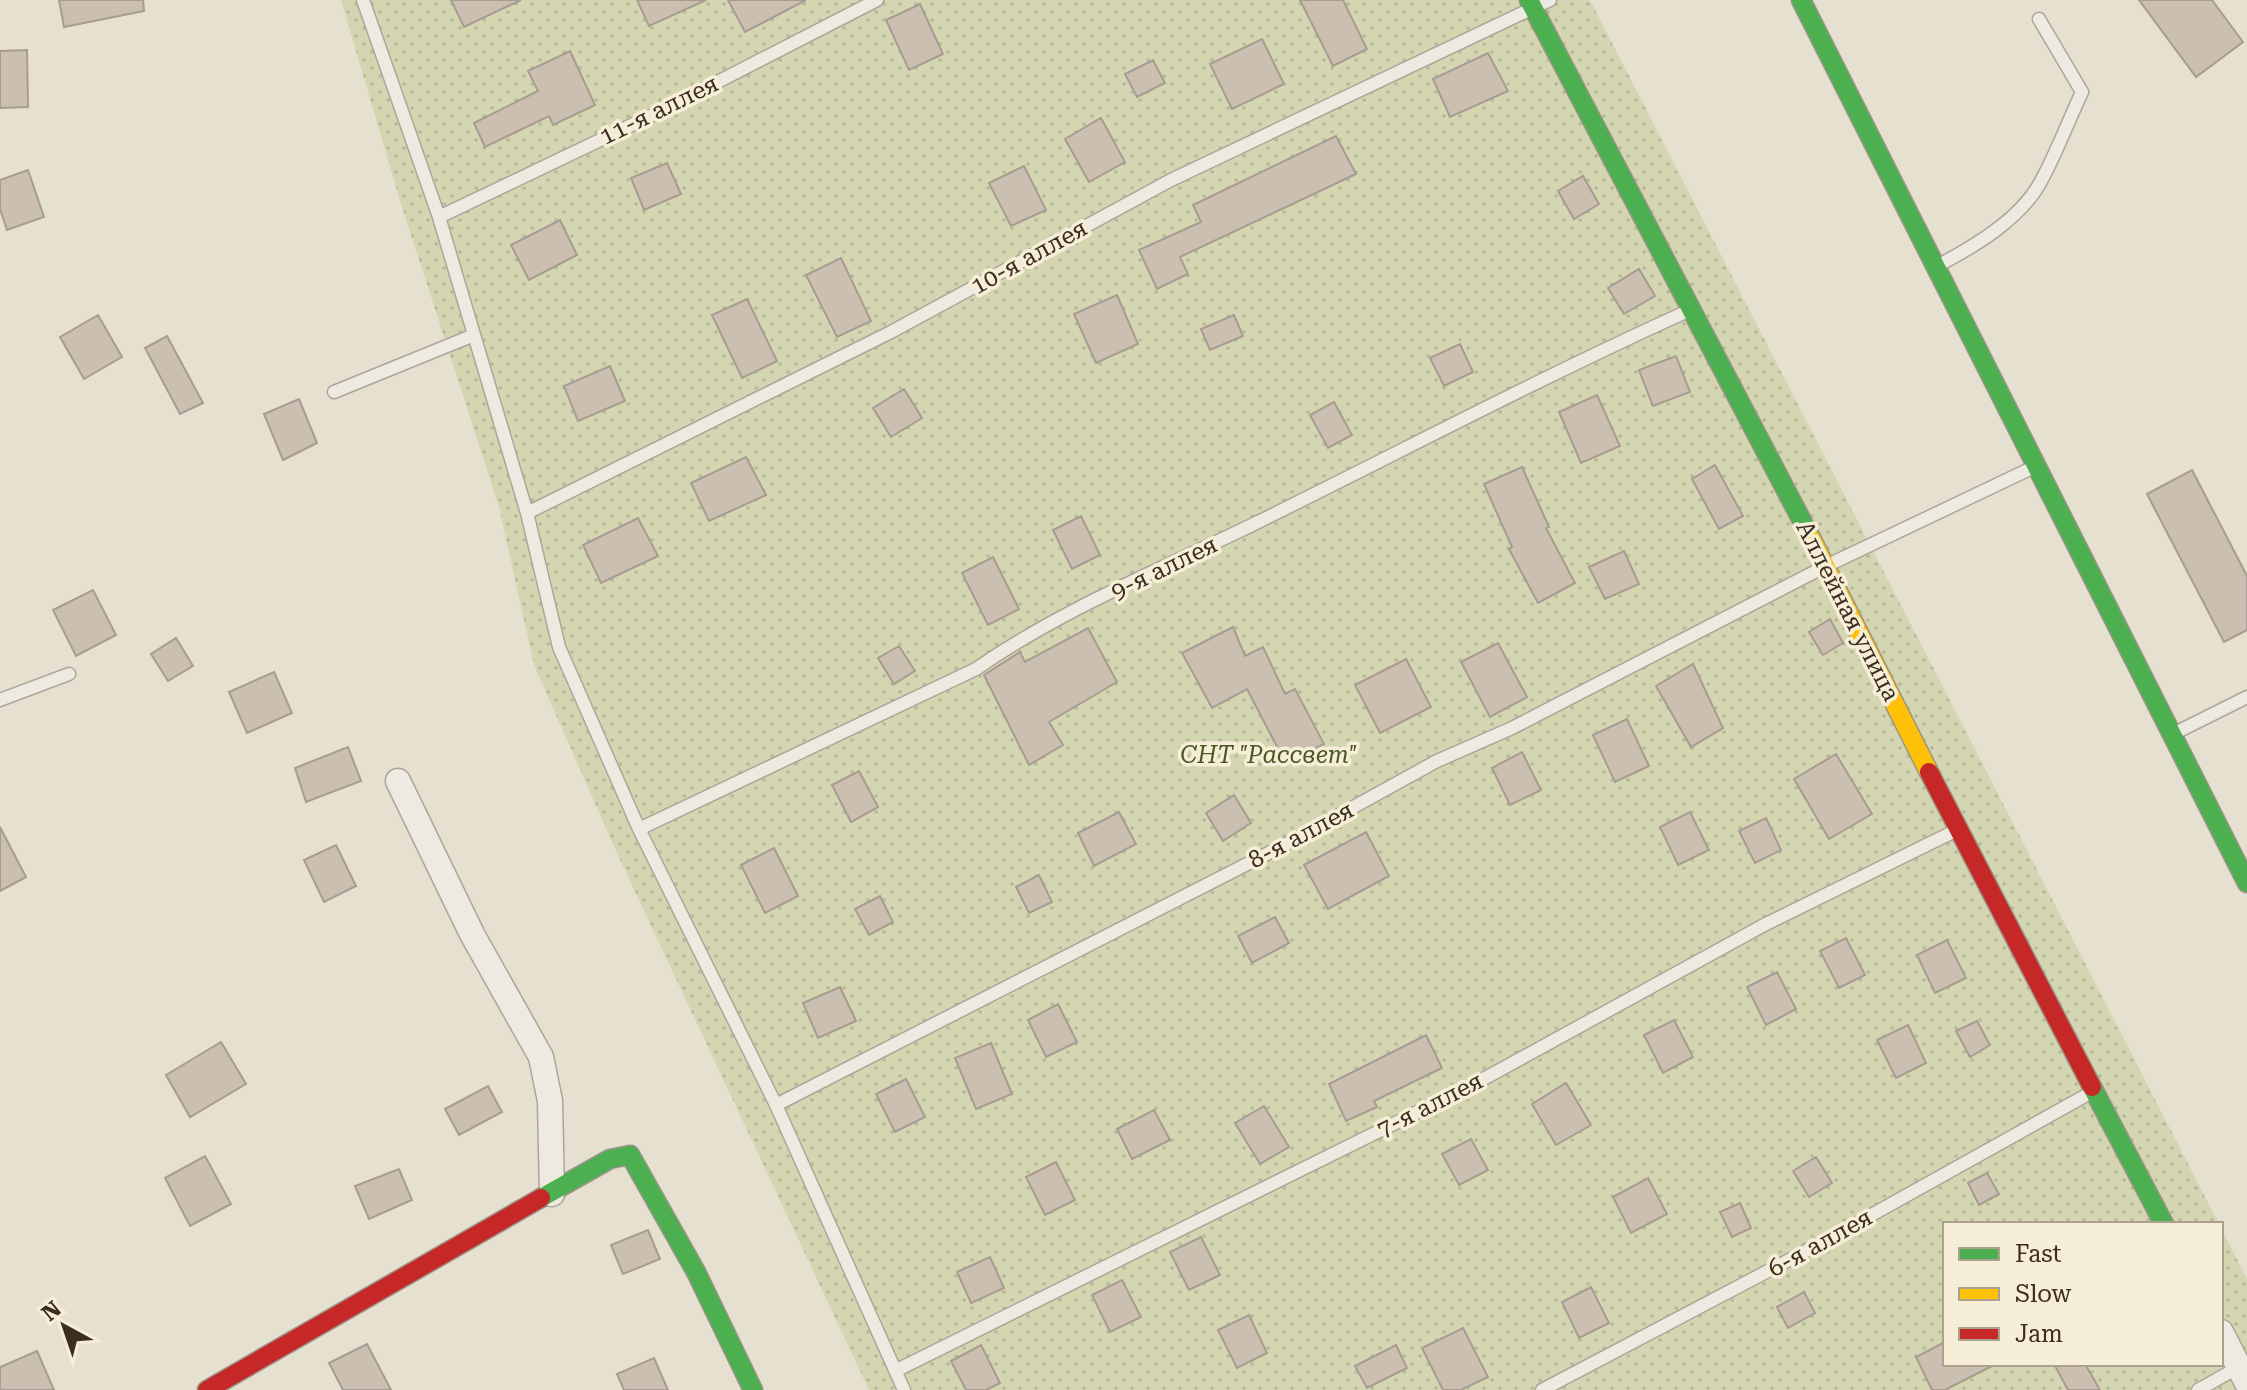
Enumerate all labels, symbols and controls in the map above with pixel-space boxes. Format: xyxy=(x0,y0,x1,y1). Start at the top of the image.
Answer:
street label: 11-я аллея xyxy=(595,69,723,151)
street label: 10-я аллея xyxy=(966,214,1092,300)
street label: Аллейная улица xyxy=(1790,516,1906,706)
street label: 9-я аллея xyxy=(1106,530,1222,606)
park label: СНТ "Рассвет" xyxy=(1180,741,1358,769)
street label: 8-я аллея xyxy=(1244,796,1358,874)
street label: 7-я аллея xyxy=(1372,1066,1488,1144)
street label: 6-я аллея xyxy=(1763,1203,1877,1283)
legend xyxy=(1943,1222,2223,1366)
text: Fast xyxy=(2015,1240,2062,1268)
text: Slow xyxy=(2015,1280,2072,1308)
north arrow xyxy=(24,1286,104,1366)
text: N xyxy=(37,1296,66,1326)
text: Jam xyxy=(2015,1320,2063,1348)

